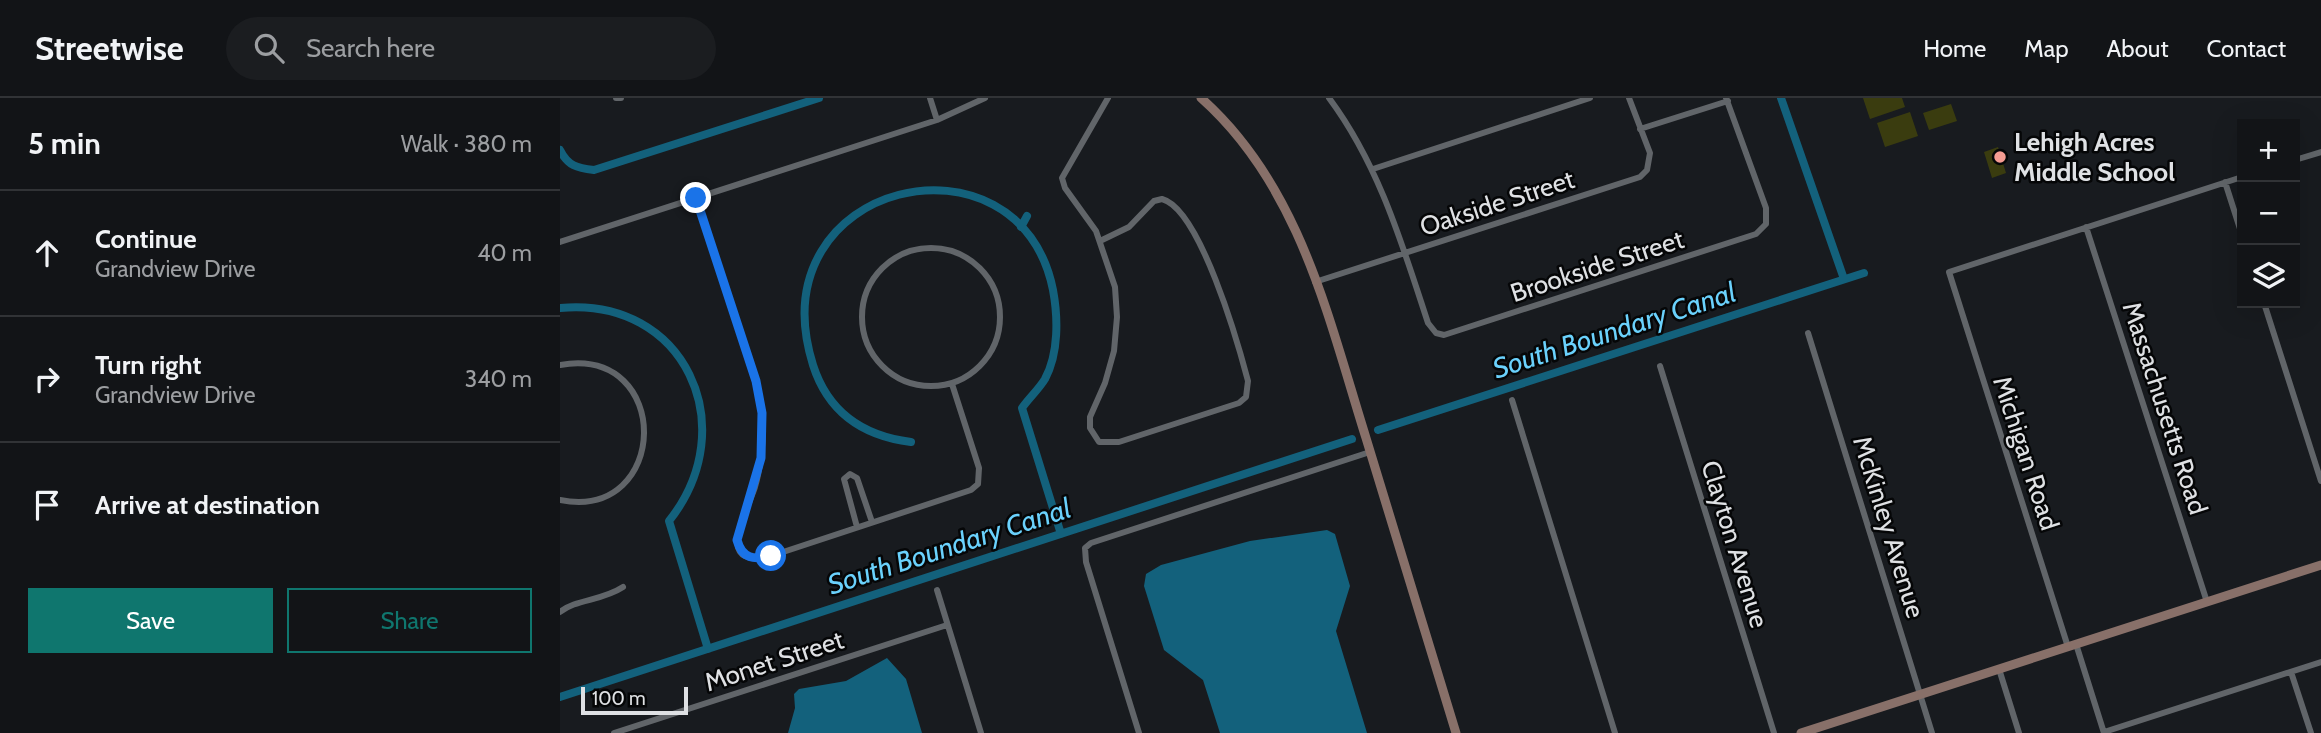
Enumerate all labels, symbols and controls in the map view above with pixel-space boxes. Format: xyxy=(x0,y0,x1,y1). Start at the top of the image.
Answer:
search box xyxy=(226,17,716,80)
text: Streetwise xyxy=(35,28,184,68)
icon: search xyxy=(250,29,288,67)
text: Search here xyxy=(306,32,435,64)
text: Home xyxy=(1923,34,1986,63)
text: Map xyxy=(2024,34,2069,63)
text: About xyxy=(2107,34,2169,63)
text: Contact xyxy=(2207,34,2286,63)
map controls xyxy=(2237,119,2300,308)
button: + xyxy=(2237,119,2300,182)
text: 5 min xyxy=(28,125,101,162)
place label: Lehigh Acres Middle School xyxy=(2014,126,2175,188)
text: Walk · 380 m xyxy=(401,130,532,158)
marker: Lehigh Acres Middle School xyxy=(1992,149,2008,165)
street label: Oakside Street xyxy=(1416,163,1579,243)
route end xyxy=(680,182,711,213)
button: − xyxy=(2237,182,2300,245)
text: Continue xyxy=(95,223,197,255)
street label: Brookside Street xyxy=(1506,223,1688,309)
icon: ahead xyxy=(28,234,66,272)
text: 40 m xyxy=(477,239,532,267)
button: layers xyxy=(2237,245,2300,308)
text: Grandview Drive xyxy=(95,255,256,283)
water label: South Boundary Canal xyxy=(1488,274,1740,385)
street label: Massachusetts Road xyxy=(2116,298,2214,518)
text: Turn right xyxy=(95,349,201,381)
icon: right xyxy=(28,360,66,398)
text: 340 m xyxy=(465,365,532,393)
street label: Michigan Road xyxy=(1986,372,2066,534)
text: Grandview Drive xyxy=(95,381,256,409)
street label: McKinley Avenue xyxy=(1846,432,1932,622)
street label: Clayton Avenue xyxy=(1694,457,1776,631)
icon: arrive xyxy=(28,486,66,524)
text: Arrive at destination xyxy=(95,489,320,521)
water label: South Boundary Canal xyxy=(823,490,1075,601)
route start xyxy=(755,540,786,571)
button: Save xyxy=(28,588,273,653)
button: Share xyxy=(287,588,532,653)
street label: Monet Street xyxy=(700,623,848,699)
scale bar xyxy=(581,684,688,716)
text: 100 m xyxy=(592,687,646,710)

